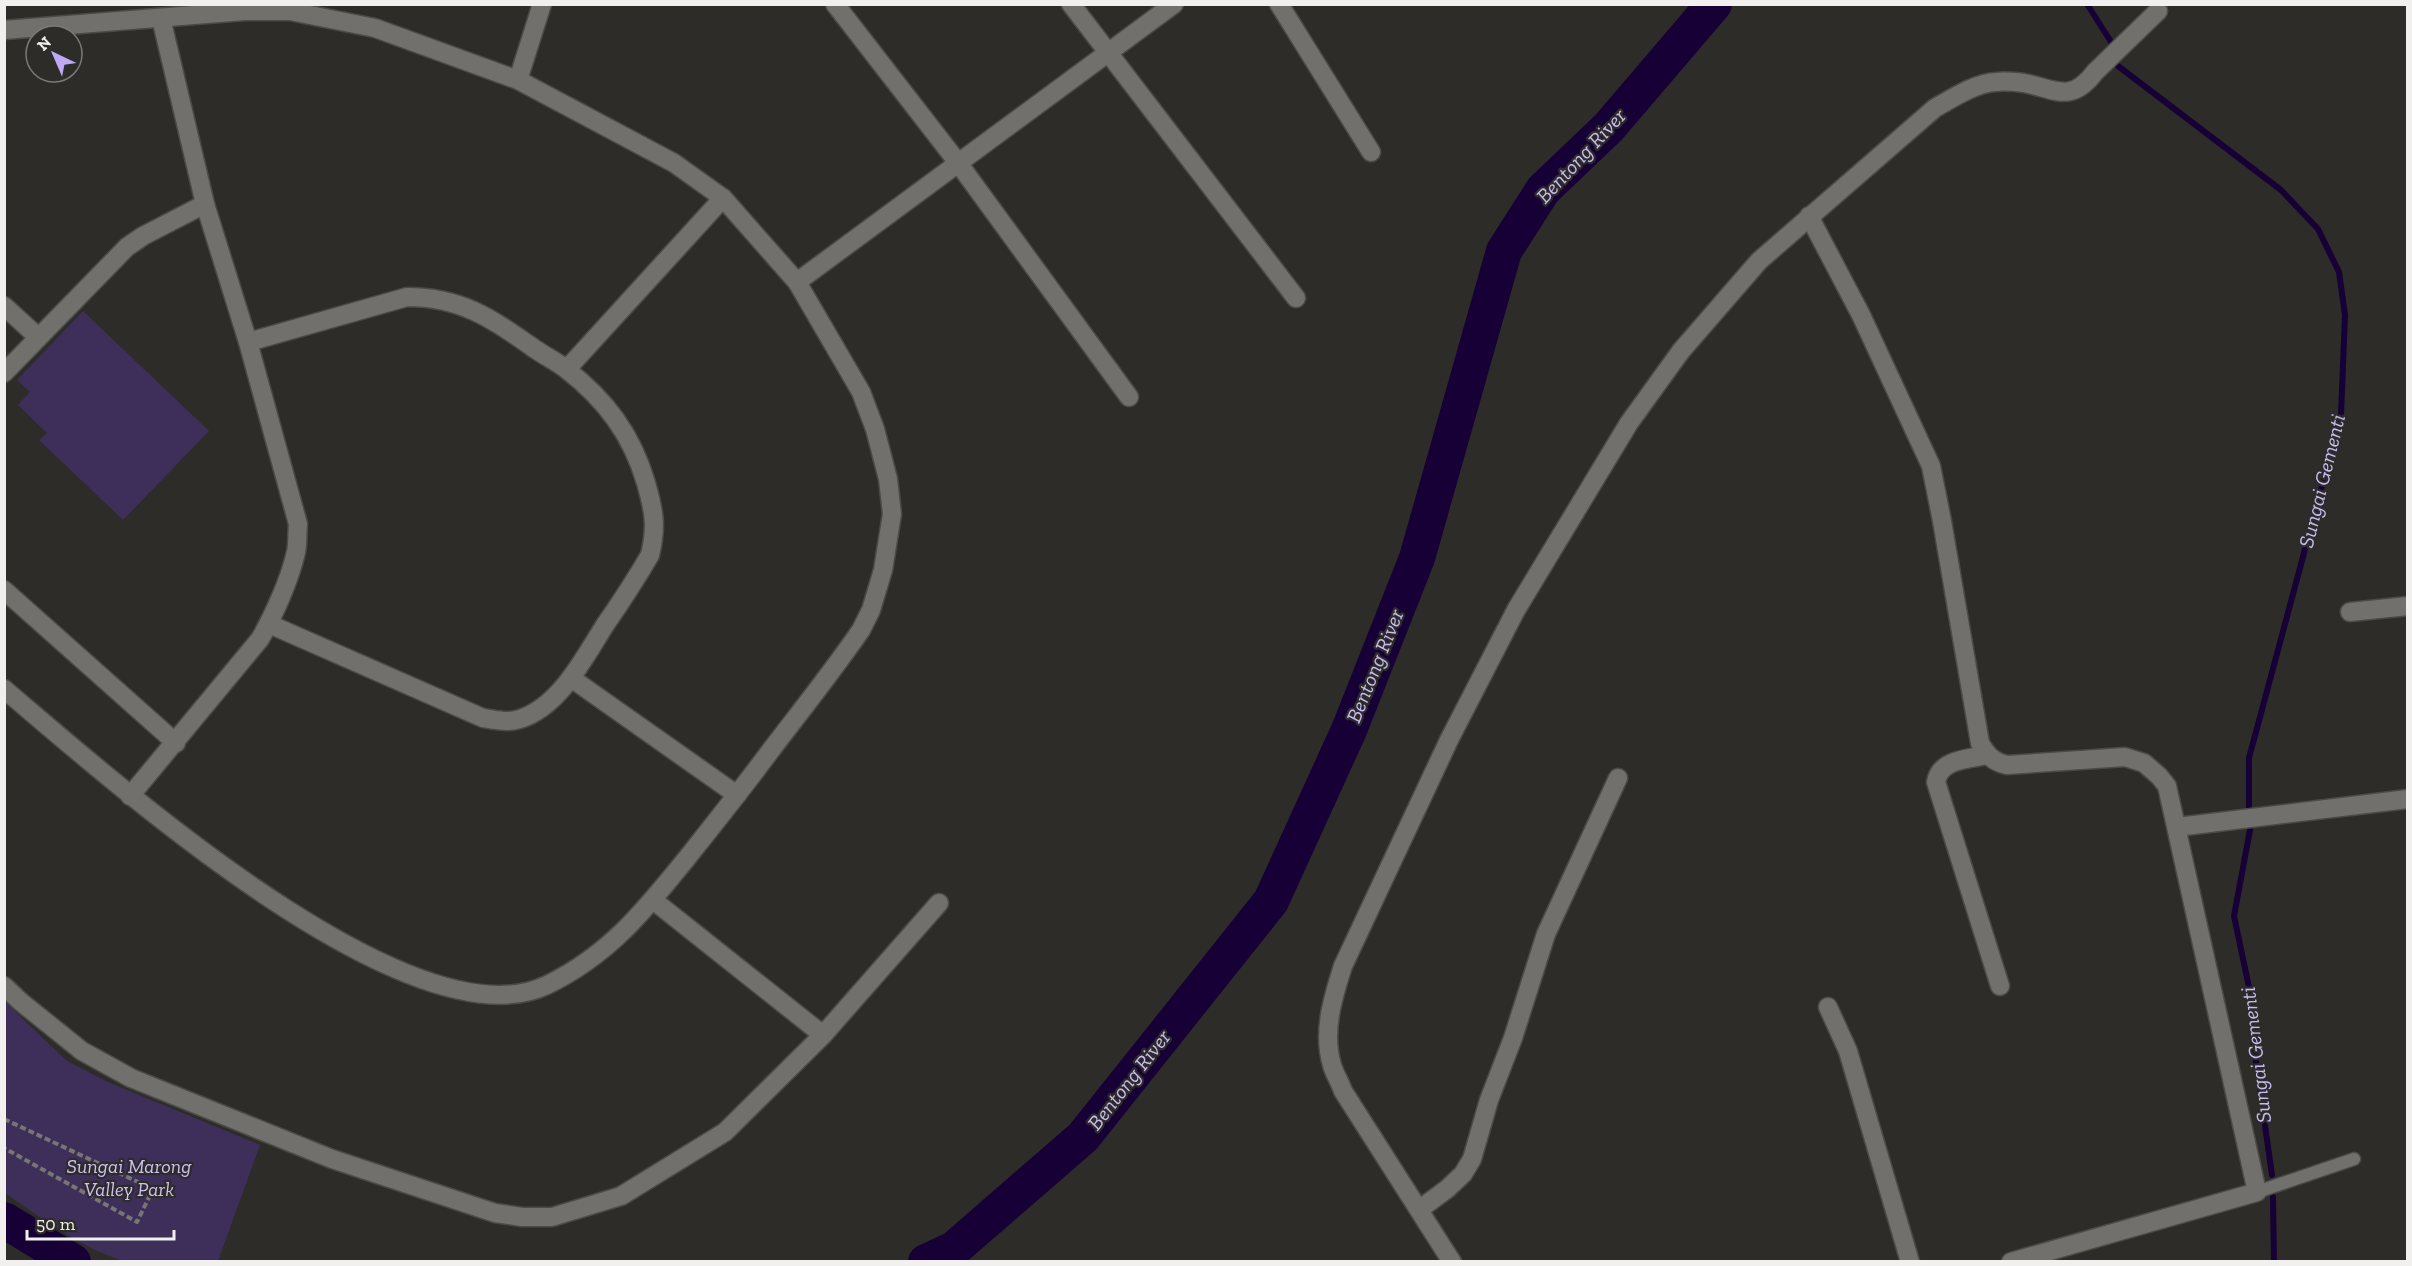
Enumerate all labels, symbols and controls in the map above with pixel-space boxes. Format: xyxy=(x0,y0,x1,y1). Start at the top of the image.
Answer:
north arrow xyxy=(24,24,84,84)
text: N xyxy=(33,33,55,55)
water label: Bentong River xyxy=(1531,103,1631,208)
water label: Sungai Gementi xyxy=(2293,411,2350,550)
water label: Bentong River xyxy=(1340,605,1409,726)
water label: Sungai Gementi xyxy=(2235,986,2276,1125)
water label: Bentong River xyxy=(1082,1024,1176,1135)
park label: Sungai Marong Valley Park xyxy=(66,1154,192,1201)
scale bar xyxy=(27,1203,174,1241)
text: 50 m xyxy=(36,1213,76,1235)

